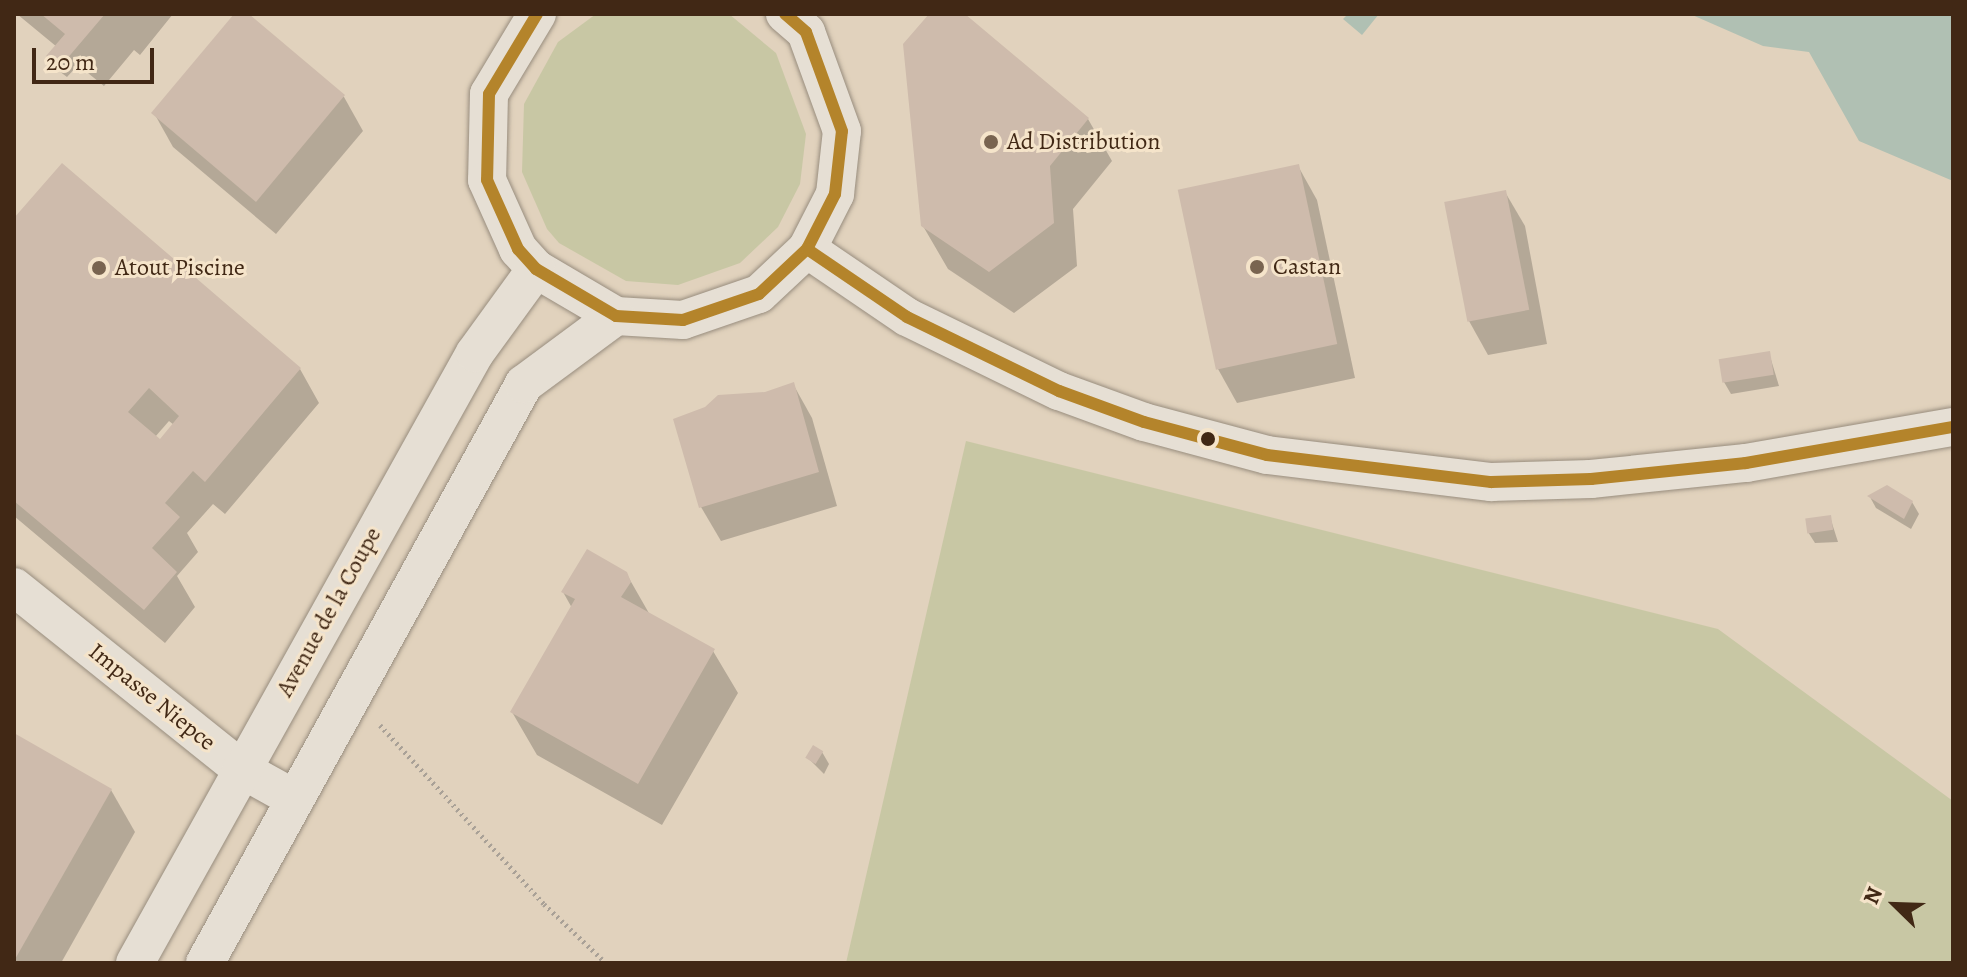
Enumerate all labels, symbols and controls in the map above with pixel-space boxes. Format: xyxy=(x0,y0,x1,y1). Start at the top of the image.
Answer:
scale bar xyxy=(36,32,158,82)
text: 20 m xyxy=(46,46,95,78)
place label: Ad Distribution xyxy=(1007,128,1160,156)
marker: Ad Distribution xyxy=(982,133,1000,151)
place label: Castan xyxy=(1273,253,1341,281)
place label: Atout Piscine xyxy=(115,254,245,282)
marker: Castan xyxy=(1248,258,1266,276)
marker: Atout Piscine xyxy=(90,259,108,277)
unlabelled marker xyxy=(1200,431,1216,447)
street label: Avenue de la Coupe xyxy=(271,522,387,702)
street label: Impasse Niepce xyxy=(83,637,221,757)
north arrow xyxy=(1855,865,1935,945)
text: N xyxy=(1856,882,1890,909)

